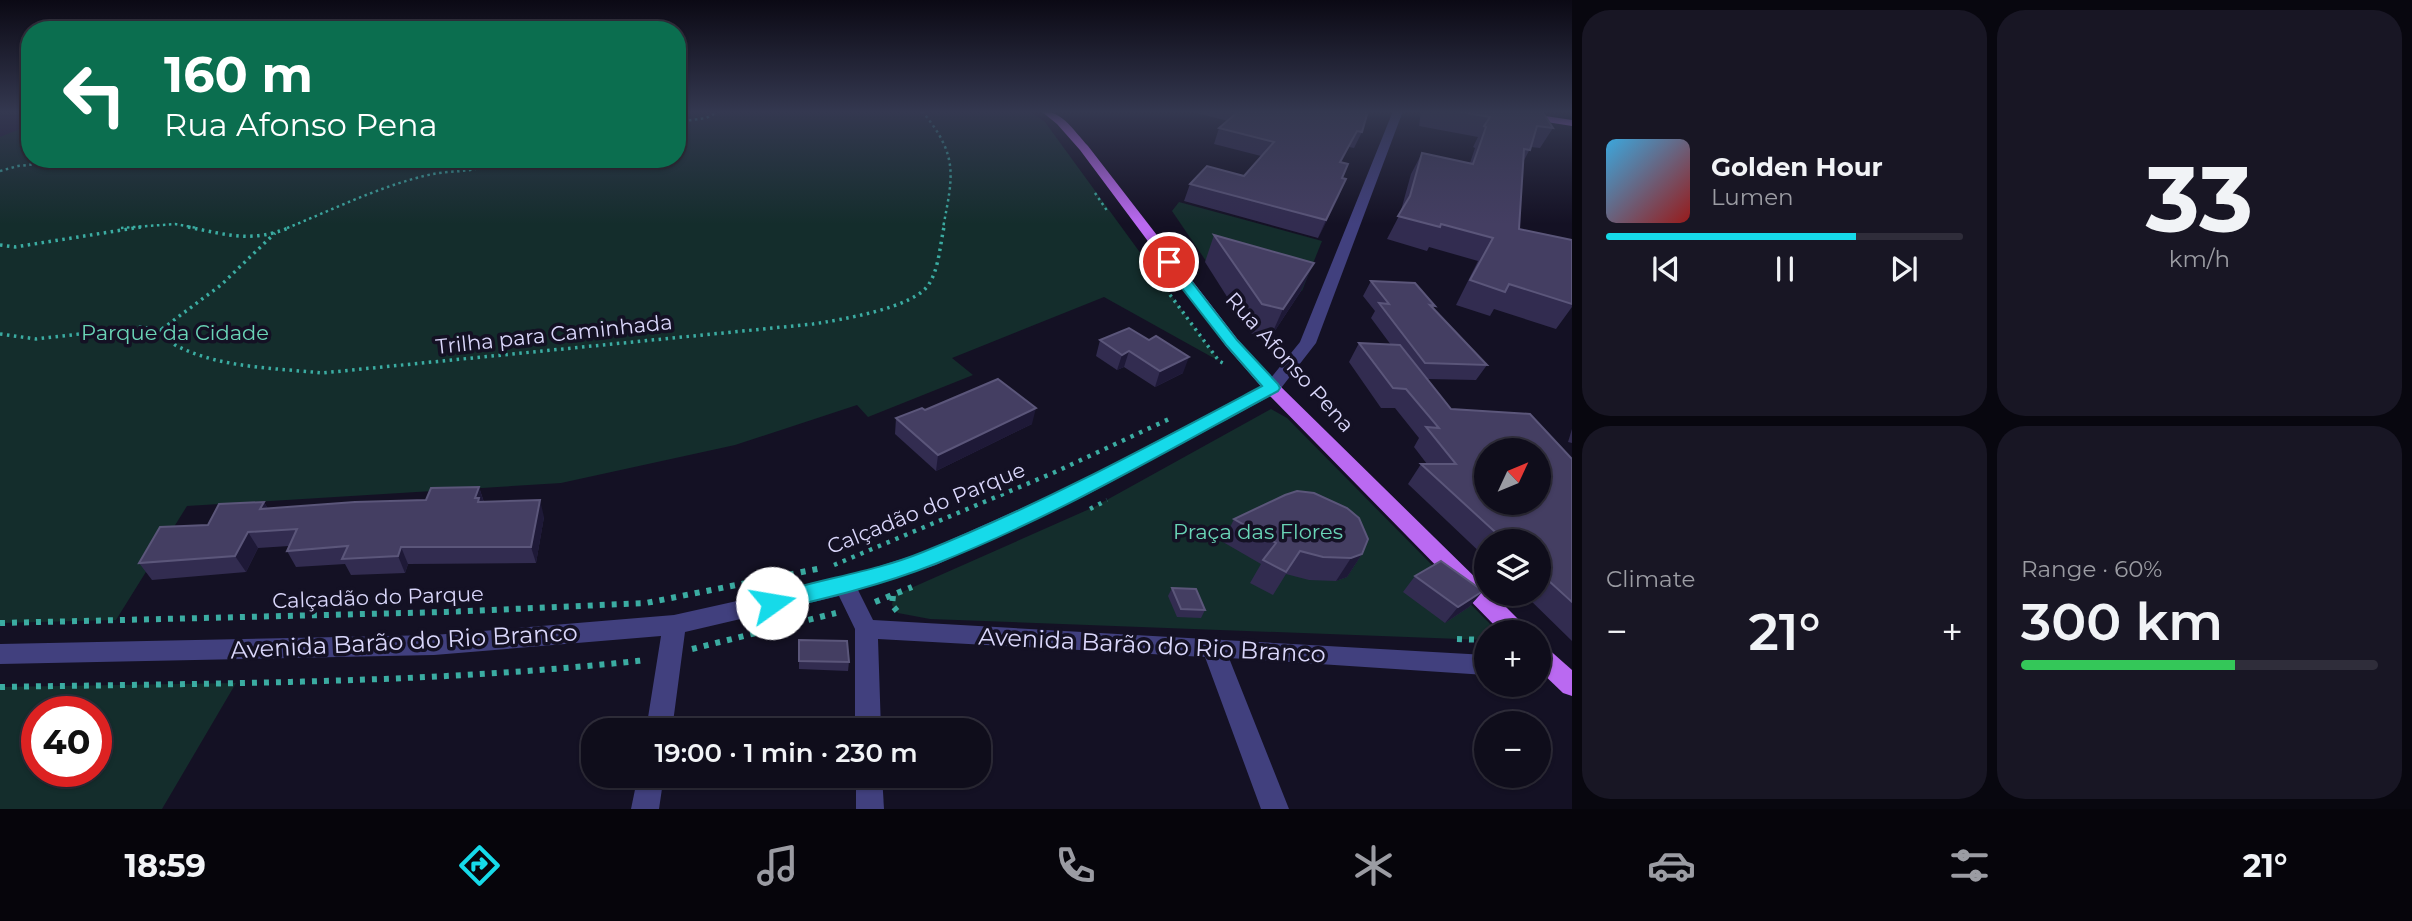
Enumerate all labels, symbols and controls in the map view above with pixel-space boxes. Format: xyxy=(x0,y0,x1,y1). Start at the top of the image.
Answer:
text: 160 m xyxy=(164,45,313,104)
icon: left xyxy=(49,49,140,140)
text: Rua Afonso Pena xyxy=(164,105,438,144)
text: 33 xyxy=(2146,144,2253,255)
text: Golden Hour xyxy=(1711,151,1883,183)
text: Lumen xyxy=(1711,183,1794,211)
pin xyxy=(1139,232,1199,292)
icon: arrive xyxy=(1150,243,1188,281)
text: km/h xyxy=(2169,245,2230,273)
icon: previous xyxy=(1647,250,1685,288)
icon: pause xyxy=(1766,250,1804,288)
icon: next xyxy=(1885,250,1923,288)
street label: Rua Afonso Pena xyxy=(1221,287,1359,437)
street label: Trilha para Caminhada xyxy=(434,309,674,359)
park label: Parque da Cidade xyxy=(81,320,269,345)
north arrow xyxy=(1474,438,1550,514)
map controls xyxy=(1474,438,1551,788)
street label: Calçadão do Parque xyxy=(823,457,1029,559)
park label: Praça das Flores xyxy=(1173,519,1343,544)
button: layers xyxy=(1474,529,1551,606)
text: Range · 60% xyxy=(2021,555,2162,583)
text: Climate xyxy=(1606,565,1695,593)
position arrow xyxy=(735,566,809,640)
street label: Calçadão do Parque xyxy=(272,581,484,613)
text: 300 km xyxy=(2021,590,2223,653)
text: 21° xyxy=(1749,600,1820,663)
text: − xyxy=(1606,608,1628,655)
text: + xyxy=(1941,608,1963,655)
street label: Avenida Barão do Rio Branco xyxy=(230,617,578,665)
button: + xyxy=(1474,620,1551,697)
street label: Avenida Barão do Rio Branco xyxy=(978,621,1326,669)
speed limit sign: 40 xyxy=(21,696,112,787)
button: − xyxy=(1474,711,1551,788)
text: 19:00 · 1 min · 230 m xyxy=(654,737,918,769)
icon: directions xyxy=(455,841,504,890)
icon: music xyxy=(753,841,802,890)
icon: phone xyxy=(1051,841,1100,890)
icon: climate xyxy=(1349,841,1398,890)
icon: car xyxy=(1647,841,1696,890)
icon: filters xyxy=(1945,841,1994,890)
text: 18:59 xyxy=(124,846,206,885)
text: 21° xyxy=(2243,846,2287,885)

